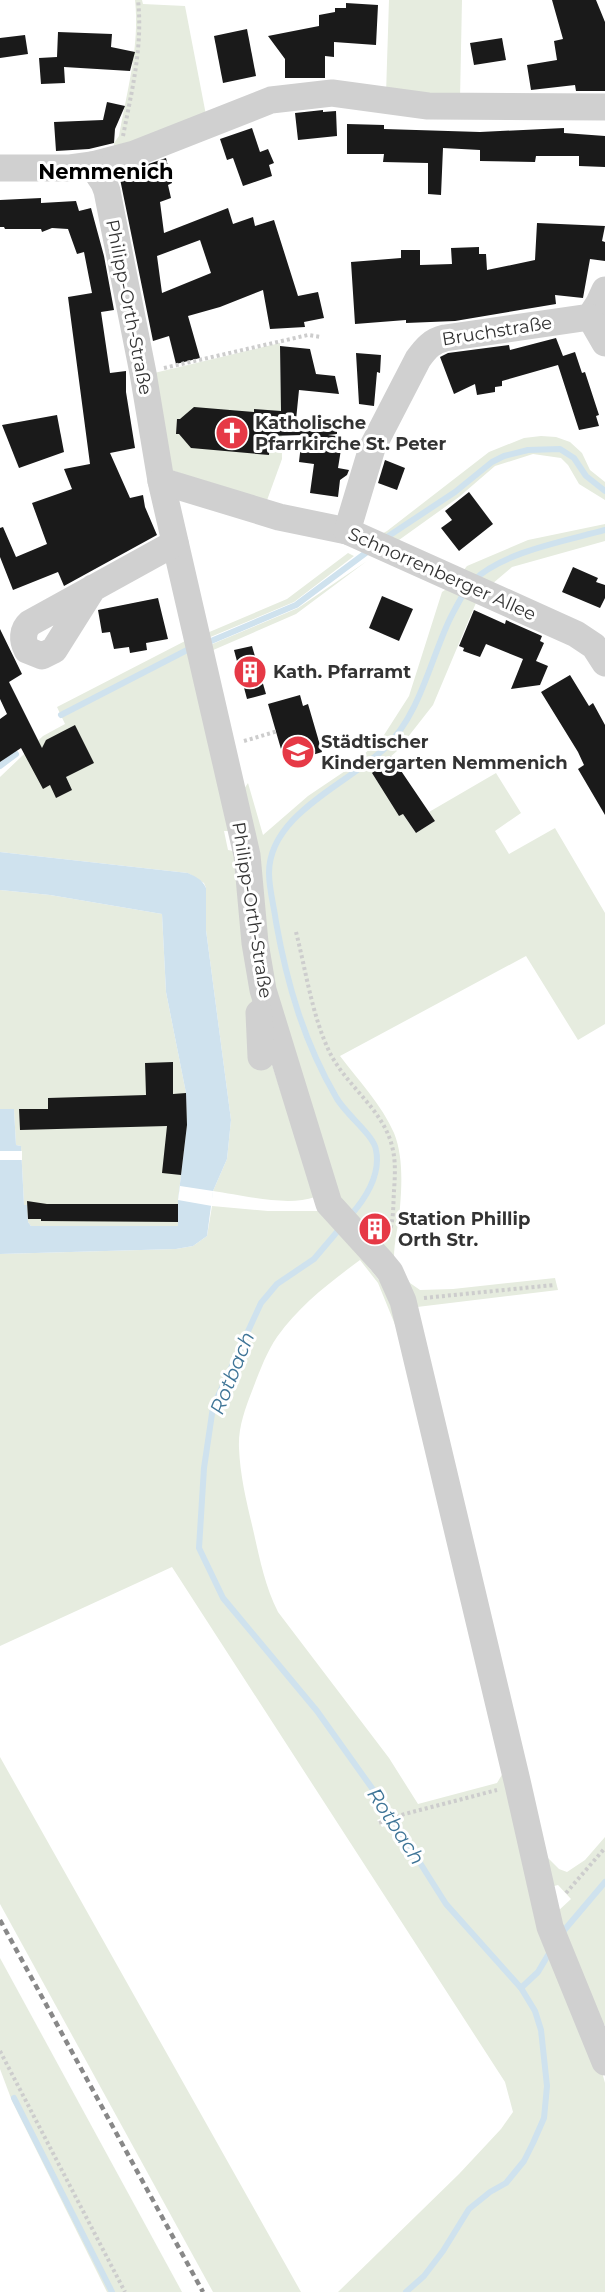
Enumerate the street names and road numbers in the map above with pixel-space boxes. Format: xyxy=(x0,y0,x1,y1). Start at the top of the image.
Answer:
street label: Philipp-Orth-Straße xyxy=(101,217,157,397)
street label: Bruchstraße xyxy=(440,311,554,351)
street label: Schnorrenberger Allee xyxy=(345,523,539,625)
street label: Philipp-Orth-Straße xyxy=(227,820,277,1000)

